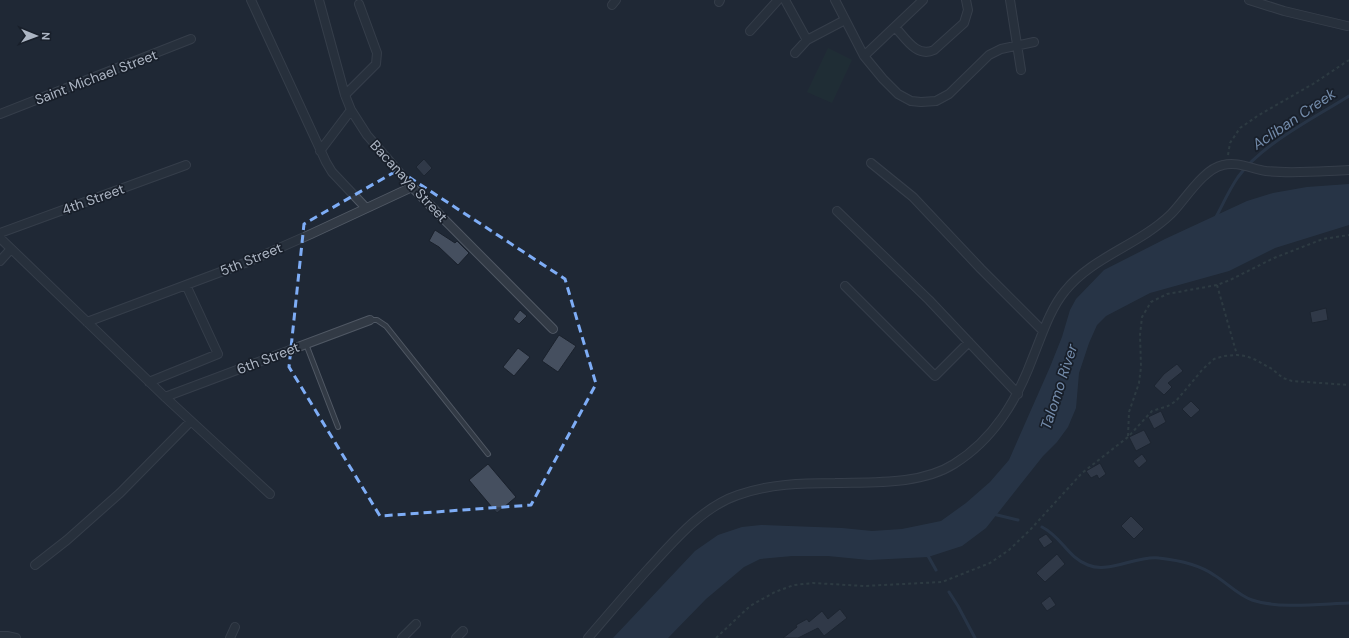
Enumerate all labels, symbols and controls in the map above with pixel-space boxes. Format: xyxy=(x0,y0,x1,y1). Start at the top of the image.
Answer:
north arrow xyxy=(16,16,56,56)
text: N xyxy=(39,32,53,40)
street label: Saint Michael Street xyxy=(32,45,160,109)
water label: Acliban Creek xyxy=(1248,84,1340,155)
street label: Bacanaya Street xyxy=(366,136,452,226)
street label: 4th Street xyxy=(59,179,127,219)
street label: 5th Street xyxy=(217,238,285,280)
street label: 6th Street xyxy=(234,338,302,378)
water label: Talomo River xyxy=(1036,341,1082,432)

